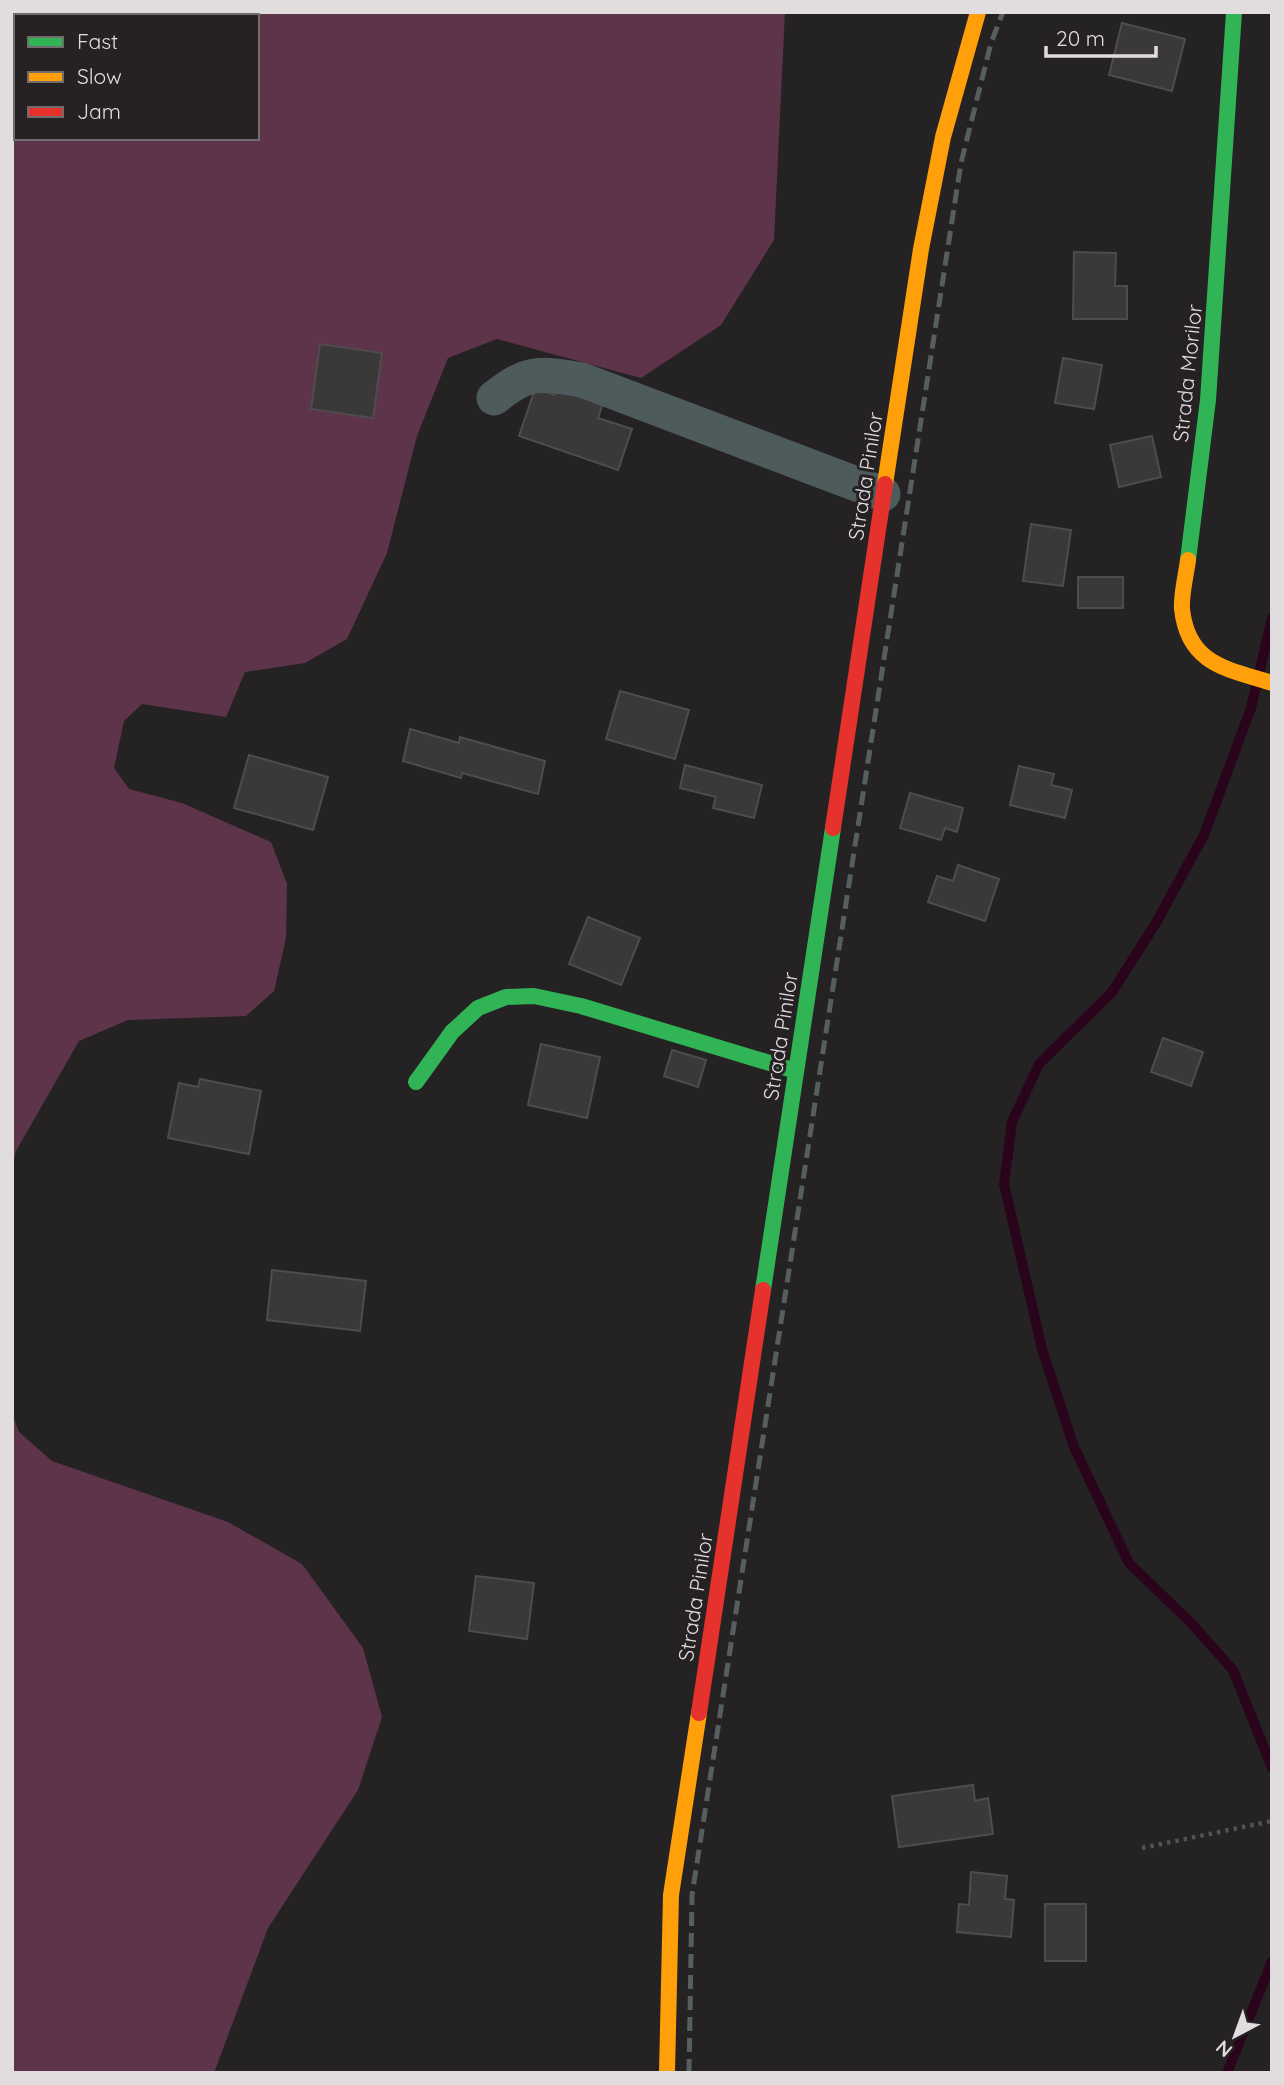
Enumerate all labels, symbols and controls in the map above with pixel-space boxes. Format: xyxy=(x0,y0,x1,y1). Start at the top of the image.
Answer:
legend xyxy=(14,14,259,140)
scale bar xyxy=(1046,14,1156,58)
text: 20 m xyxy=(1056,25,1105,51)
text: Fast xyxy=(77,28,118,54)
text: Slow xyxy=(77,63,122,89)
text: Jam xyxy=(77,98,121,124)
street label: Strada Morilor xyxy=(1167,303,1207,443)
street label: Strada Pinilor xyxy=(842,410,888,542)
street label: Strada Pinilor xyxy=(757,970,803,1102)
street label: Strada Pinilor xyxy=(672,1531,718,1663)
north arrow xyxy=(1200,2001,1270,2071)
text: N xyxy=(1211,2035,1237,2062)

